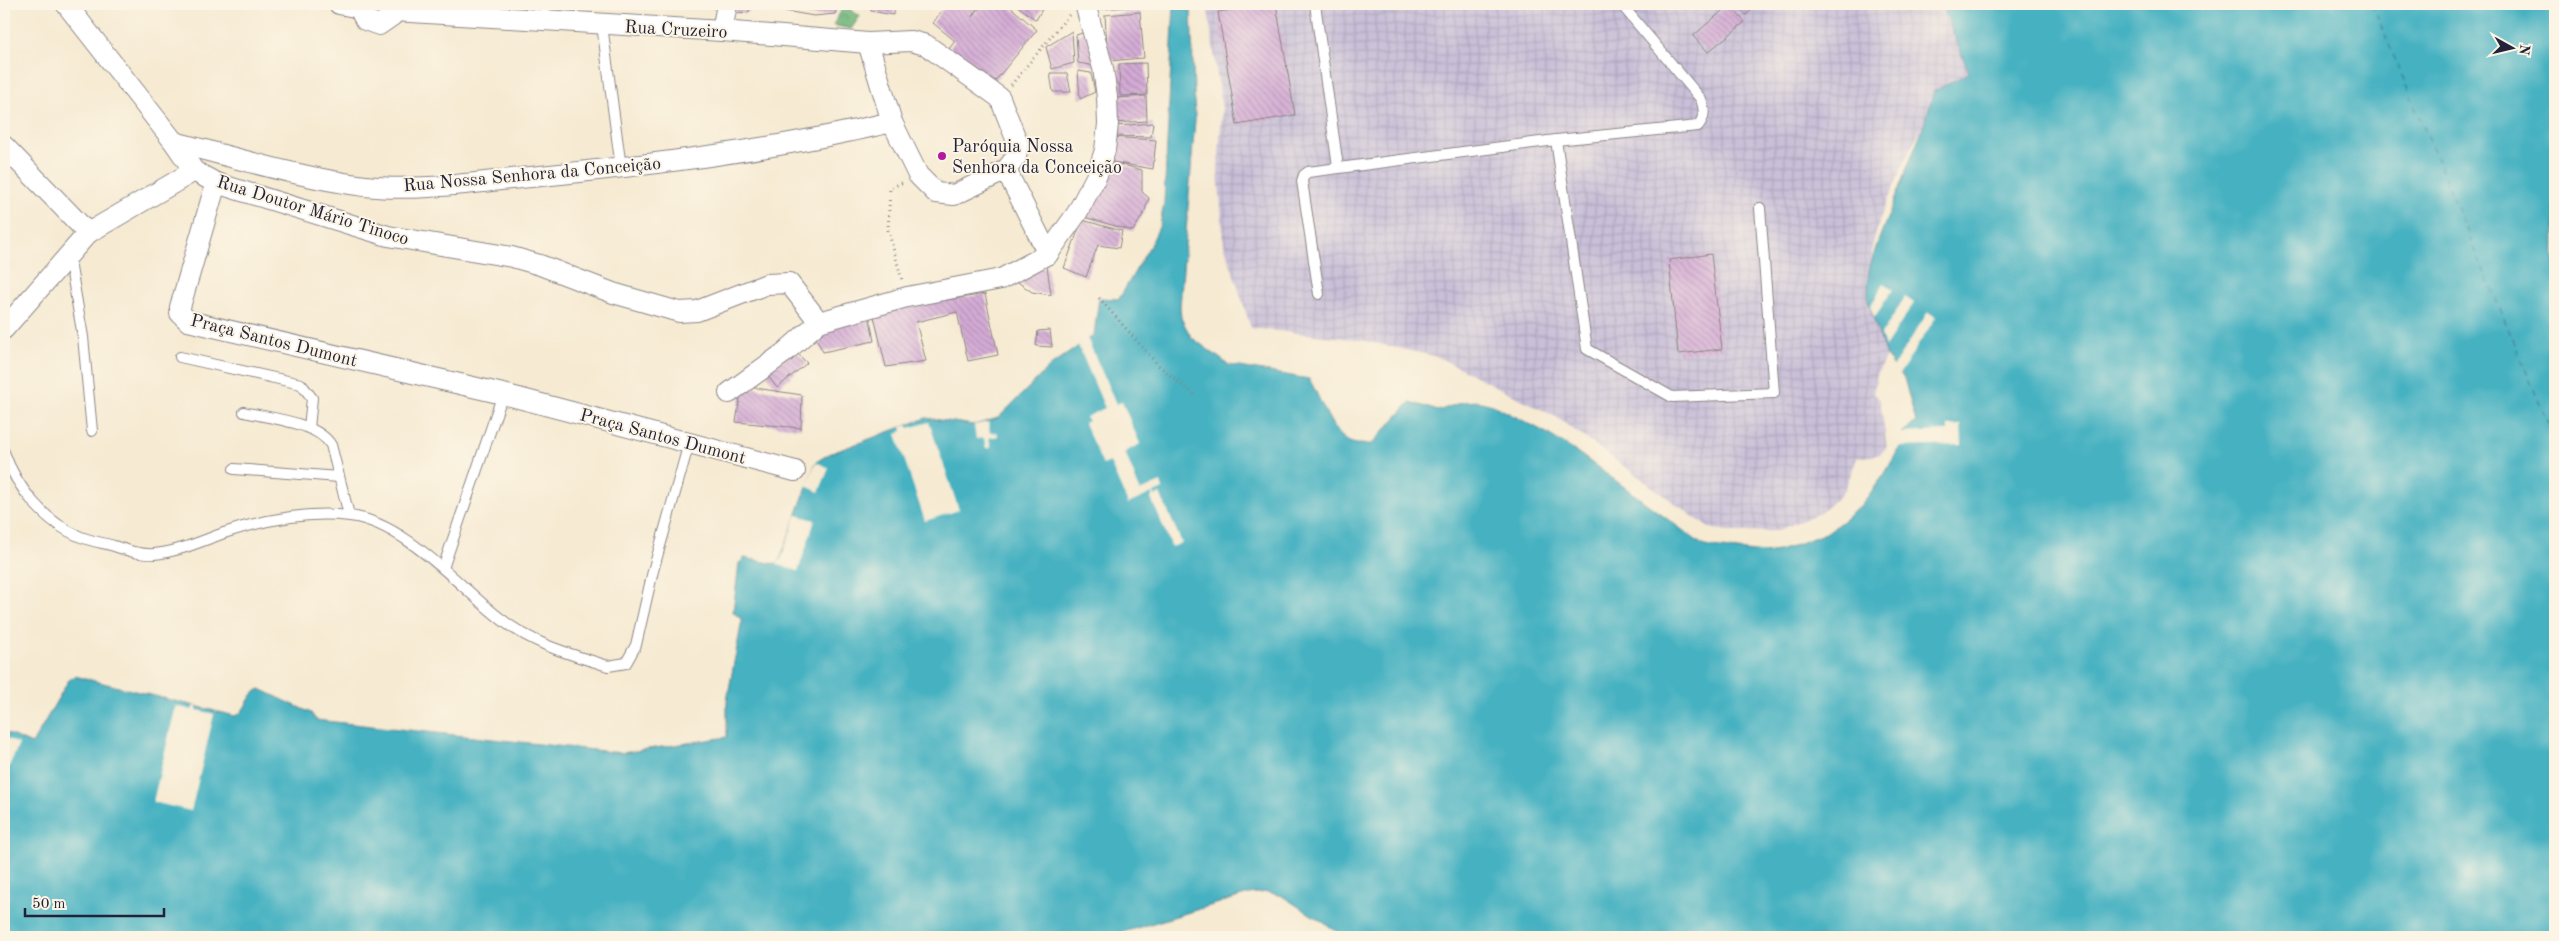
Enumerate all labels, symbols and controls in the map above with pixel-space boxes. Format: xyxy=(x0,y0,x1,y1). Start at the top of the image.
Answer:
street label: Rua Cruzeiro xyxy=(624,18,728,42)
north arrow xyxy=(2486,22,2536,72)
text: N xyxy=(2516,43,2532,56)
place label: Paróquia Nossa Senhora da Conceição xyxy=(952,138,1122,177)
marker: Paróquia Nossa Senhora da Conceição xyxy=(936,150,948,162)
street label: Rua Nossa Senhora da Conceição xyxy=(402,155,662,195)
street label: Rua Doutor Mário Tinoco xyxy=(214,173,411,249)
street label: Praça Santos Dumont xyxy=(189,312,359,370)
street label: Praça Santos Dumont xyxy=(578,406,748,468)
scale bar xyxy=(25,886,164,918)
text: 50 m xyxy=(32,897,66,912)

